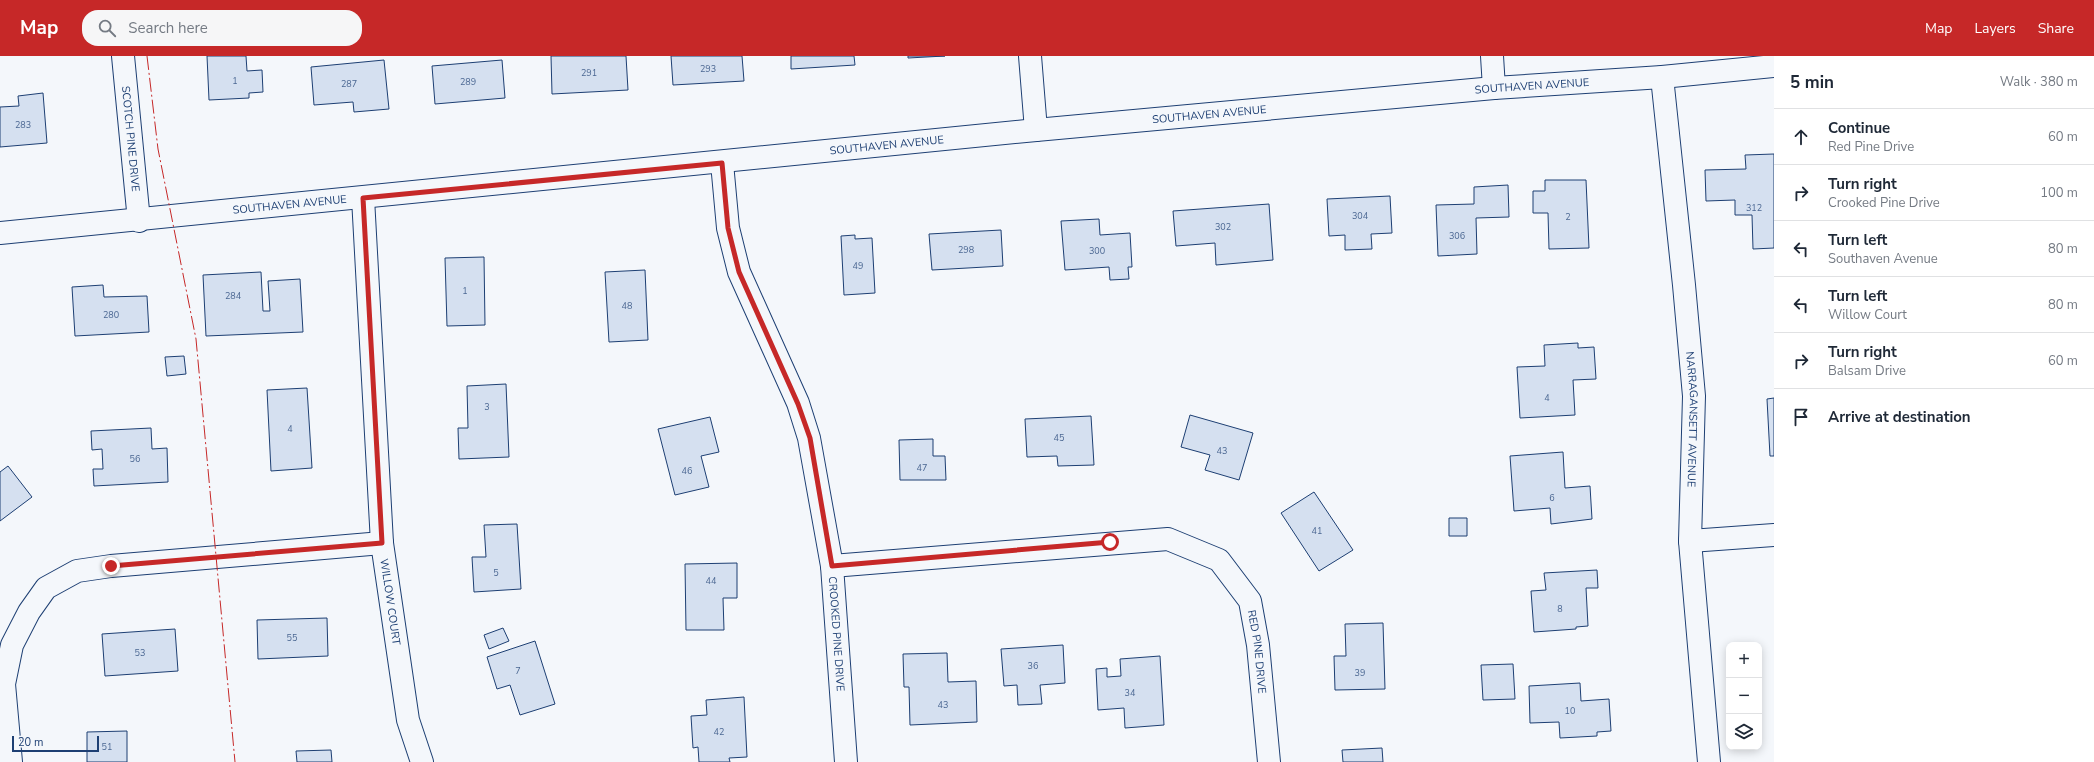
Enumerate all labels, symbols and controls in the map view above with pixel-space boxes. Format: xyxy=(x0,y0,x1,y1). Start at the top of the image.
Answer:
search box xyxy=(82,10,362,46)
text: Map xyxy=(20,15,58,41)
icon: search xyxy=(96,17,118,39)
text: Search here xyxy=(128,18,208,38)
text: Map xyxy=(1925,19,1952,38)
text: Layers xyxy=(1974,19,2016,38)
text: Share xyxy=(2038,19,2074,38)
house number: 293 xyxy=(700,63,716,75)
house number: 291 xyxy=(581,67,597,79)
text: 5 min xyxy=(1790,71,1834,94)
text: Walk · 380 m xyxy=(2000,73,2078,91)
street label: SOUTHAVEN AVENUE xyxy=(1474,74,1590,97)
house number: 1 xyxy=(232,75,238,87)
house number: 289 xyxy=(460,76,476,88)
house number: 287 xyxy=(341,78,357,90)
street label: SCOTCH PINE DRIVE xyxy=(118,85,144,192)
street label: SOUTHAVEN AVENUE xyxy=(1151,101,1267,127)
text: Continue xyxy=(1828,118,1890,138)
house number: 283 xyxy=(15,119,31,131)
icon: ahead xyxy=(1790,126,1812,148)
text: 60 m xyxy=(2048,128,2078,146)
street label: SOUTHAVEN AVENUE xyxy=(829,132,944,158)
text: Red Pine Drive xyxy=(1828,138,1914,156)
text: Turn right xyxy=(1828,174,1897,194)
icon: right xyxy=(1790,182,1812,204)
text: 100 m xyxy=(2040,184,2078,202)
street label: SOUTHAVEN AVENUE xyxy=(232,191,347,217)
text: Crooked Pine Drive xyxy=(1828,194,1940,212)
house number: 312 xyxy=(1746,202,1762,214)
house number: 304 xyxy=(1352,210,1369,222)
house number: 2 xyxy=(1565,211,1571,223)
house number: 302 xyxy=(1215,221,1231,233)
house number: 306 xyxy=(1449,230,1465,242)
text: Turn left xyxy=(1828,230,1887,250)
icon: left xyxy=(1790,238,1812,260)
text: 80 m xyxy=(2048,240,2078,258)
house number: 298 xyxy=(958,244,974,256)
house number: 300 xyxy=(1089,245,1105,257)
text: Southaven Avenue xyxy=(1828,250,1938,268)
house number: 49 xyxy=(853,260,863,272)
house number: 1 xyxy=(462,285,468,297)
text: Turn left xyxy=(1828,286,1887,306)
house number: 284 xyxy=(225,290,242,302)
icon: left xyxy=(1790,294,1812,316)
text: 80 m xyxy=(2048,296,2078,314)
house number: 48 xyxy=(622,300,632,312)
text: Willow Court xyxy=(1828,306,1907,324)
house number: 280 xyxy=(103,309,119,321)
text: Turn right xyxy=(1828,342,1897,362)
icon: right xyxy=(1790,350,1812,372)
street label: NARRAGANSETT AVENUE xyxy=(1683,351,1702,488)
text: 60 m xyxy=(2048,352,2078,370)
text: Balsam Drive xyxy=(1828,362,1906,380)
house number: 4 xyxy=(1544,392,1550,404)
house number: 3 xyxy=(484,401,490,413)
icon: arrive xyxy=(1790,406,1812,428)
text: Arrive at destination xyxy=(1828,407,1971,427)
house number: 4 xyxy=(287,423,293,435)
house number: 45 xyxy=(1054,432,1064,444)
house number: 43 xyxy=(1217,445,1227,457)
house number: 56 xyxy=(130,453,140,465)
house number: 47 xyxy=(917,462,927,474)
house number: 46 xyxy=(682,465,692,477)
house number: 6 xyxy=(1549,492,1555,504)
house number: 41 xyxy=(1312,525,1322,537)
route start xyxy=(1101,533,1119,551)
route end xyxy=(102,557,120,575)
street label: WILLOW COURT xyxy=(377,558,404,646)
house number: 5 xyxy=(493,567,499,579)
house number: 44 xyxy=(706,575,717,587)
street label: CROOKED PINE DRIVE xyxy=(825,576,848,692)
house number: 8 xyxy=(1557,603,1563,615)
street label: RED PINE DRIVE xyxy=(1244,609,1270,694)
house number: 55 xyxy=(287,632,297,644)
map controls xyxy=(1726,642,1762,750)
button: + xyxy=(1726,642,1762,678)
house number: 53 xyxy=(135,647,145,659)
house number: 36 xyxy=(1028,660,1038,672)
house number: 7 xyxy=(515,665,521,677)
house number: 39 xyxy=(1355,667,1365,679)
button: − xyxy=(1726,678,1762,714)
house number: 34 xyxy=(1125,687,1136,699)
house number: 43 xyxy=(938,699,948,711)
house number: 10 xyxy=(1565,705,1575,717)
button: layers xyxy=(1726,714,1762,750)
house number: 42 xyxy=(714,726,724,738)
scale bar xyxy=(12,734,99,753)
text: 20 m xyxy=(18,735,43,750)
house number: 51 xyxy=(102,741,112,753)

